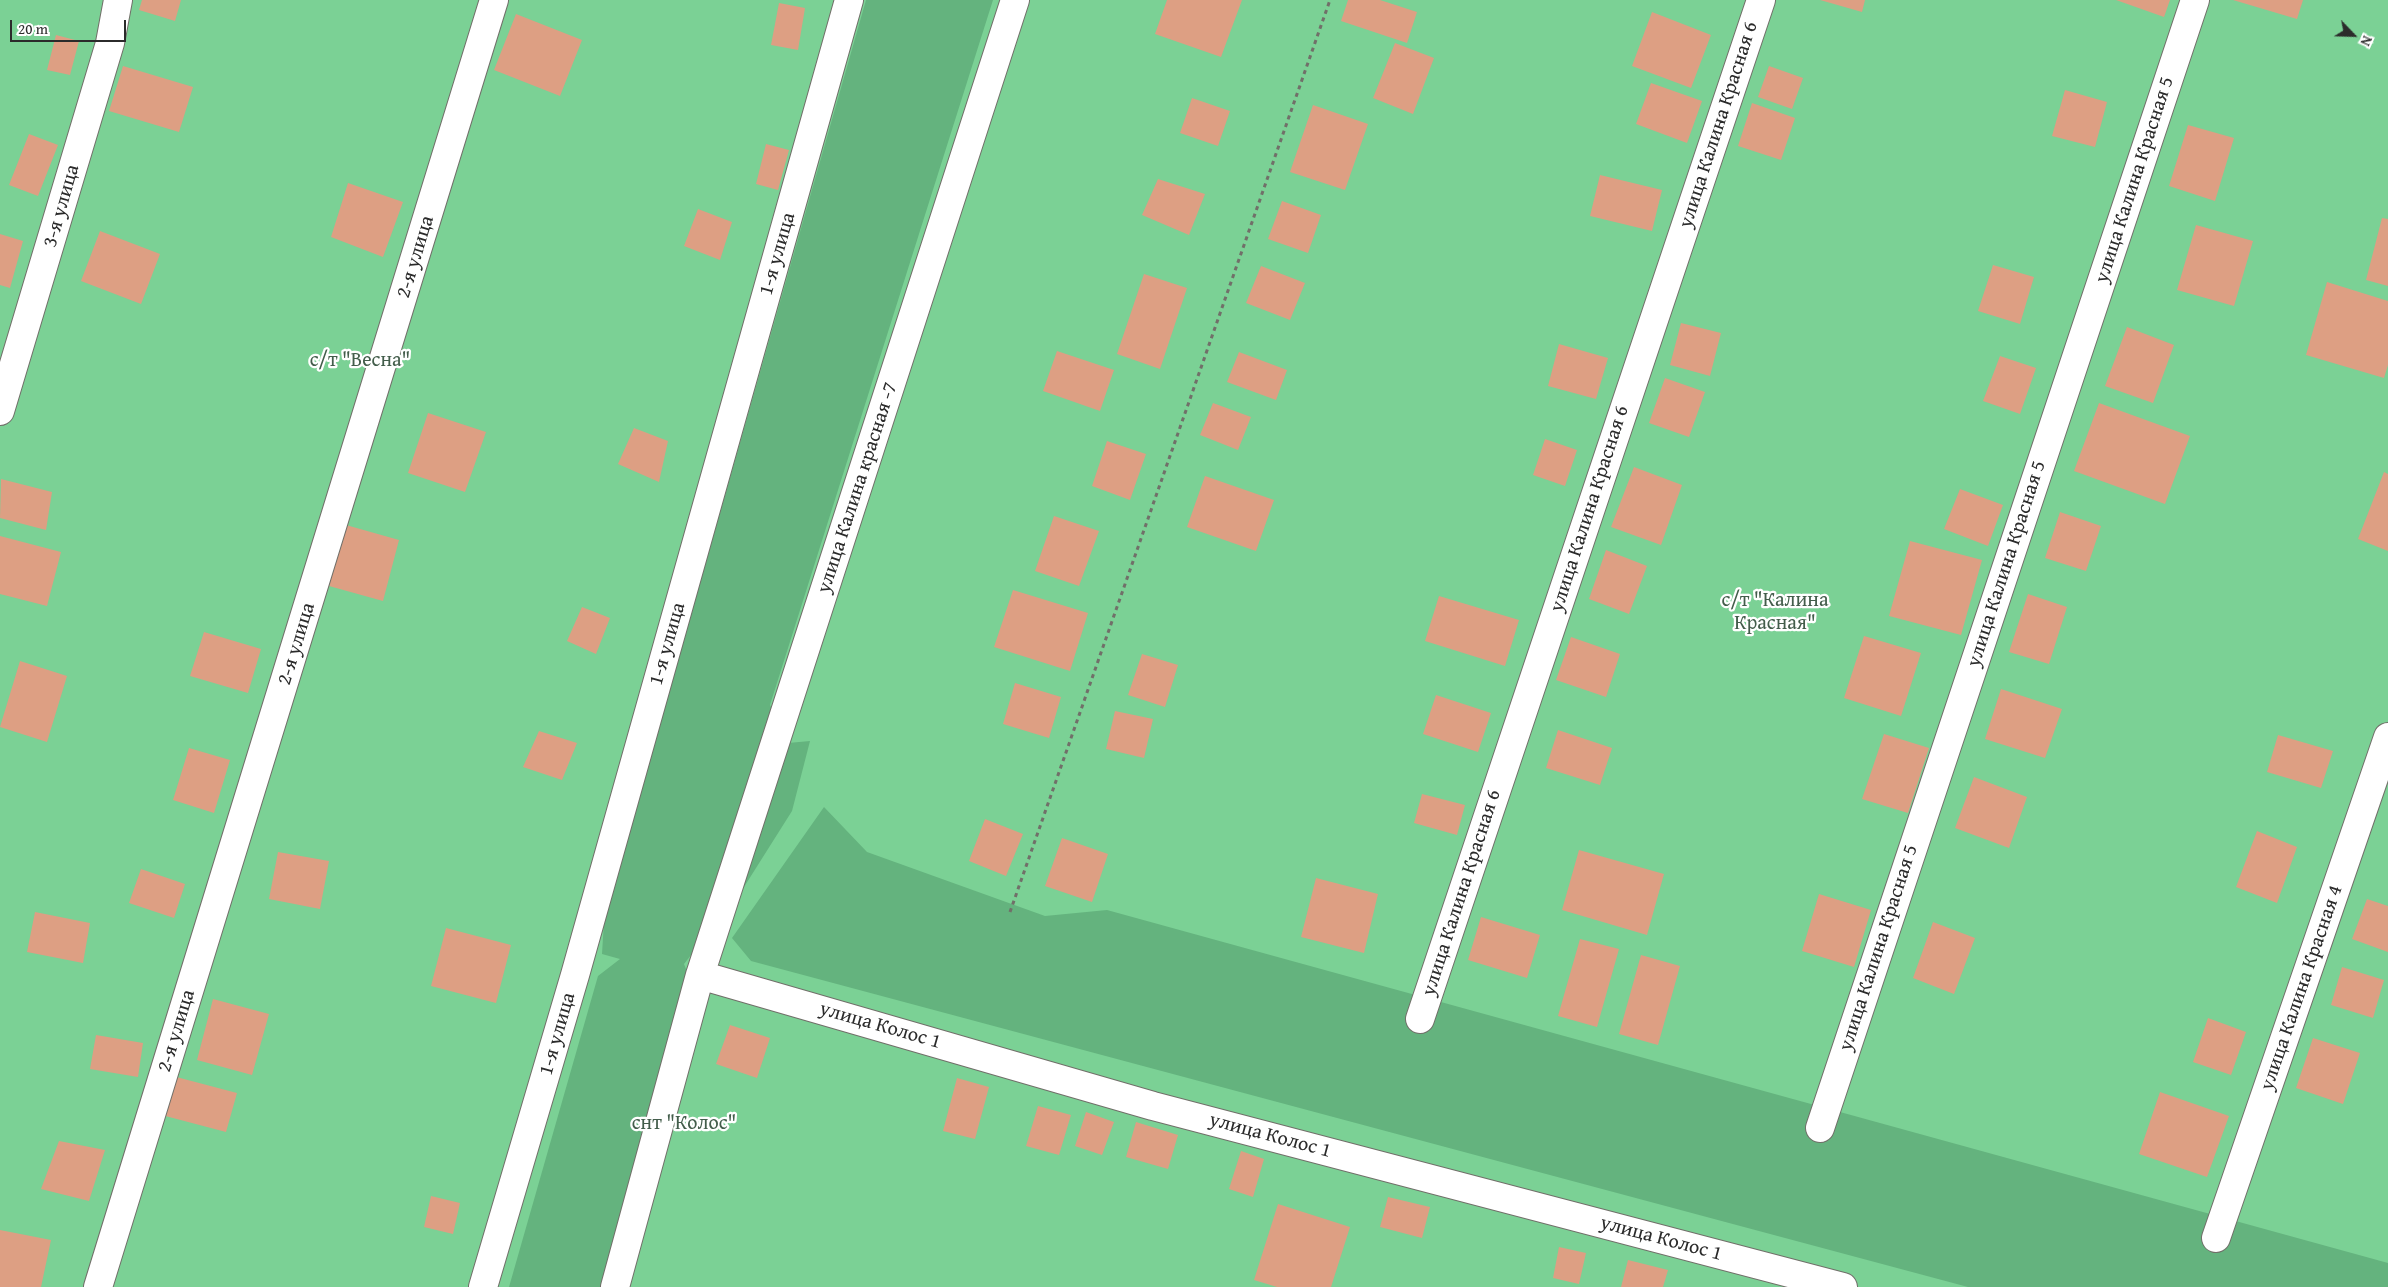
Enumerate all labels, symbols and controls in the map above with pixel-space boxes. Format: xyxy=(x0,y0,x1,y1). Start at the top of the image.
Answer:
scale bar xyxy=(12,10,129,42)
north arrow xyxy=(2328,10,2378,60)
text: 20 m xyxy=(18,18,48,39)
street label: улица Калина Красная 6 xyxy=(1674,19,1764,231)
text: N xyxy=(2356,33,2378,49)
street label: улица Калина Красная 5 xyxy=(2090,74,2180,286)
street label: 3-я улица xyxy=(39,162,85,250)
street label: 1-я улица xyxy=(755,210,801,298)
street label: 2-я улица xyxy=(392,213,440,301)
park label: с/т "Весна" xyxy=(310,349,410,373)
street label: улица Калина красная -7 xyxy=(813,379,903,597)
street label: улица Калина Красная 6 xyxy=(1545,403,1635,615)
street label: улица Калина Красная 5 xyxy=(1962,458,2052,670)
park label: с/т "Калина Красная" xyxy=(1722,589,1828,636)
street label: 2-я улица xyxy=(273,600,321,688)
street label: 1-я улица xyxy=(645,600,691,688)
street label: улица Калина Красная 6 xyxy=(1417,787,1507,999)
street label: улица Калина Красная 5 xyxy=(1834,842,1924,1054)
street label: улица Калина Красная 4 xyxy=(2256,882,2348,1094)
street label: 2-я улица xyxy=(153,987,201,1075)
street label: 1-я улица xyxy=(535,990,581,1078)
street label: улица Колос 1 xyxy=(817,997,943,1055)
street label: улица Колос 1 xyxy=(1207,1108,1333,1164)
park label: снт "Колос" xyxy=(632,1112,736,1136)
street label: улица Колос 1 xyxy=(1598,1211,1724,1267)

